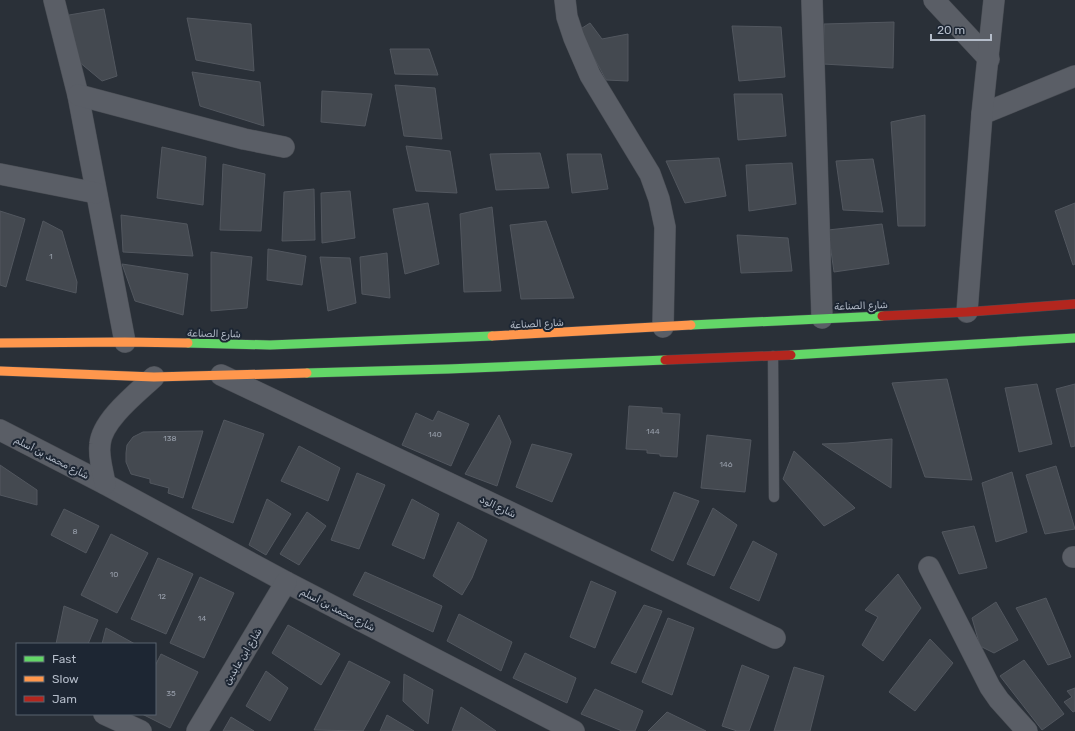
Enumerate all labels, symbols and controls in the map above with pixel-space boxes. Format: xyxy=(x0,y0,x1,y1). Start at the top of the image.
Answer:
scale bar xyxy=(931,16,991,42)
text: 20 m xyxy=(937,23,965,37)
house number: 1 xyxy=(49,252,53,261)
street label: شارع الصناعة xyxy=(834,299,888,314)
street label: شارع الصناعة xyxy=(510,317,564,332)
street label: شارع الصناعة xyxy=(187,328,241,341)
house number: 144 xyxy=(646,427,660,436)
house number: 140 xyxy=(428,430,442,439)
street label: شارع محمد بن أسلم xyxy=(12,434,91,483)
house number: 138 xyxy=(163,434,177,443)
house number: 146 xyxy=(719,460,733,469)
street label: شارع الود xyxy=(477,493,518,521)
house number: 8 xyxy=(72,527,78,536)
house number: 10 xyxy=(110,570,118,579)
street label: شارع محمد بن أسلم xyxy=(298,586,377,635)
house number: 12 xyxy=(158,592,166,601)
house number: 14 xyxy=(198,614,206,623)
street label: شارع ابن عابدين xyxy=(221,626,265,688)
legend xyxy=(16,643,156,715)
text: Fast xyxy=(52,652,76,666)
text: Slow xyxy=(52,672,79,686)
house number: 35 xyxy=(166,689,176,698)
text: Jam xyxy=(52,692,77,706)

